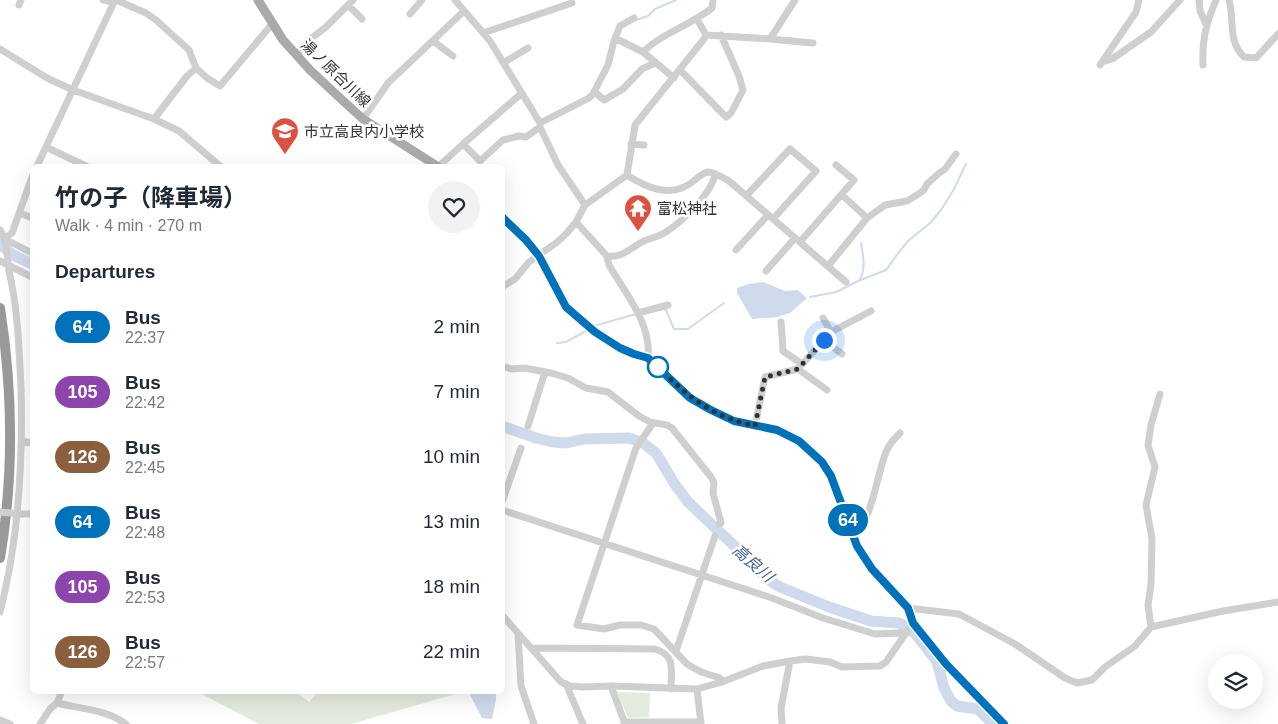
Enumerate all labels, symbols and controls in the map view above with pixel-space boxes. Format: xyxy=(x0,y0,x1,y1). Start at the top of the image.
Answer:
street label: 湯ノ原合川線 xyxy=(298,36,374,110)
school or university icon: 市立高良内小学校 xyxy=(270,116,300,155)
place label: 市立高良内小学校 xyxy=(304,123,424,140)
button: heart xyxy=(428,181,480,233)
text: 竹の子（降車場） xyxy=(55,184,247,211)
temple icon: 富松神社 xyxy=(623,193,653,232)
place label: 富松神社 xyxy=(657,200,717,217)
text: Walk · 4 min · 270 m xyxy=(55,217,202,234)
text: Departures xyxy=(55,261,155,282)
text: Bus xyxy=(125,307,161,328)
text: 2 min xyxy=(434,316,480,337)
text: 64 xyxy=(72,317,93,337)
your location xyxy=(812,328,837,353)
text: 22:37 xyxy=(125,329,165,346)
unlabelled marker xyxy=(647,356,669,378)
text: Bus xyxy=(125,372,161,393)
text: 7 min xyxy=(434,381,480,402)
text: 105 xyxy=(67,382,98,402)
text: 22:42 xyxy=(125,394,165,411)
text: Bus xyxy=(125,437,161,458)
text: 10 min xyxy=(423,446,480,467)
text: 126 xyxy=(67,447,98,467)
text: 22:45 xyxy=(125,459,165,476)
text: Bus xyxy=(125,502,161,523)
line badge: 64 xyxy=(826,504,870,536)
text: 64 xyxy=(838,510,858,530)
text: 13 min xyxy=(423,511,480,532)
text: 64 xyxy=(72,512,93,532)
text: 22:48 xyxy=(125,524,165,541)
water label: 高良川 xyxy=(729,541,778,586)
text: Bus xyxy=(125,567,161,588)
text: 18 min xyxy=(423,576,480,597)
text: 105 xyxy=(67,577,98,597)
text: 22:53 xyxy=(125,589,165,606)
text: Bus xyxy=(125,632,161,653)
text: 22 min xyxy=(423,641,480,662)
text: 126 xyxy=(67,642,98,662)
text: 22:57 xyxy=(125,654,165,671)
map controls xyxy=(1208,654,1263,709)
button: layers xyxy=(1208,654,1263,709)

